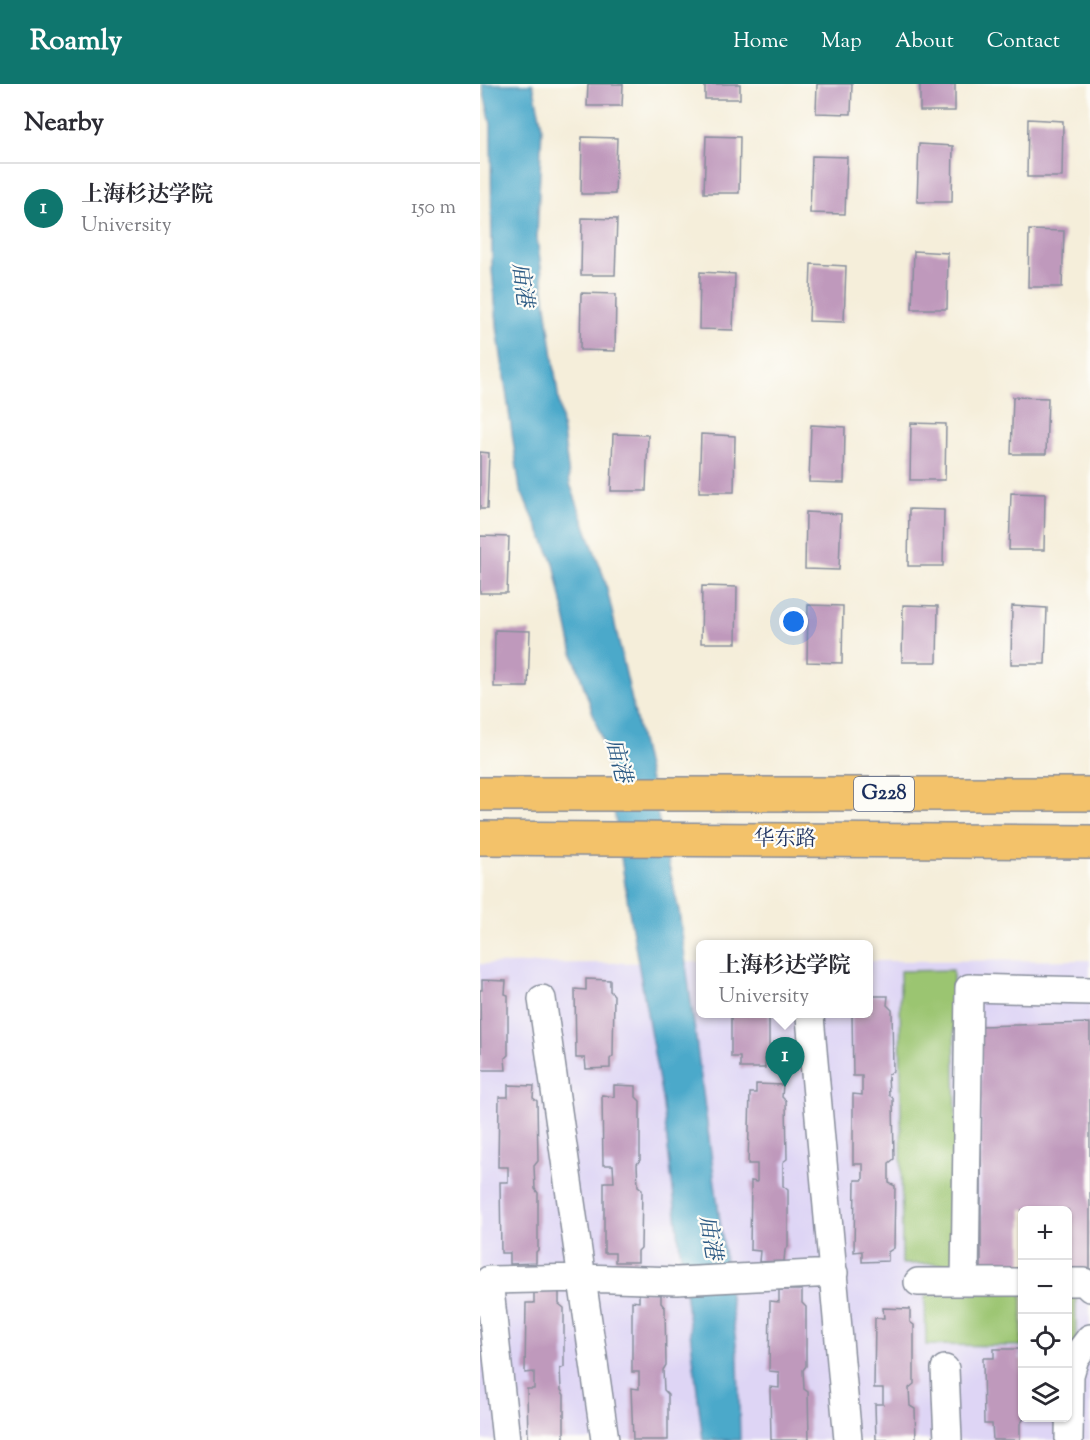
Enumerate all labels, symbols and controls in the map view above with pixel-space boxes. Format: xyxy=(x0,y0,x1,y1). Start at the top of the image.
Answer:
text: Roamly xyxy=(30,22,122,62)
text: Home xyxy=(733,27,788,57)
text: Map xyxy=(821,27,862,57)
text: About xyxy=(895,27,954,57)
text: Contact xyxy=(987,27,1060,57)
text: Nearby xyxy=(24,105,104,142)
text: 上海杉达学院 xyxy=(81,180,213,212)
text: 1 xyxy=(40,194,47,223)
text: 150 m xyxy=(411,194,456,223)
text: University xyxy=(81,212,172,241)
water label: 庙港 xyxy=(502,261,540,312)
your location xyxy=(779,607,808,636)
water label: 庙港 xyxy=(596,736,639,789)
road number: G228 xyxy=(854,777,914,811)
street label: 华东路 xyxy=(754,825,817,855)
popup xyxy=(696,940,873,1018)
text: 上海杉达学院 xyxy=(718,951,851,983)
text: University xyxy=(718,983,809,1012)
pin: 1 xyxy=(766,1038,804,1087)
map controls xyxy=(1018,1206,1072,1422)
button: + xyxy=(1018,1206,1072,1260)
water label: 庙港 xyxy=(690,1214,729,1265)
button: − xyxy=(1018,1260,1072,1314)
button: locate xyxy=(1018,1314,1072,1368)
button: layers xyxy=(1018,1368,1072,1422)

